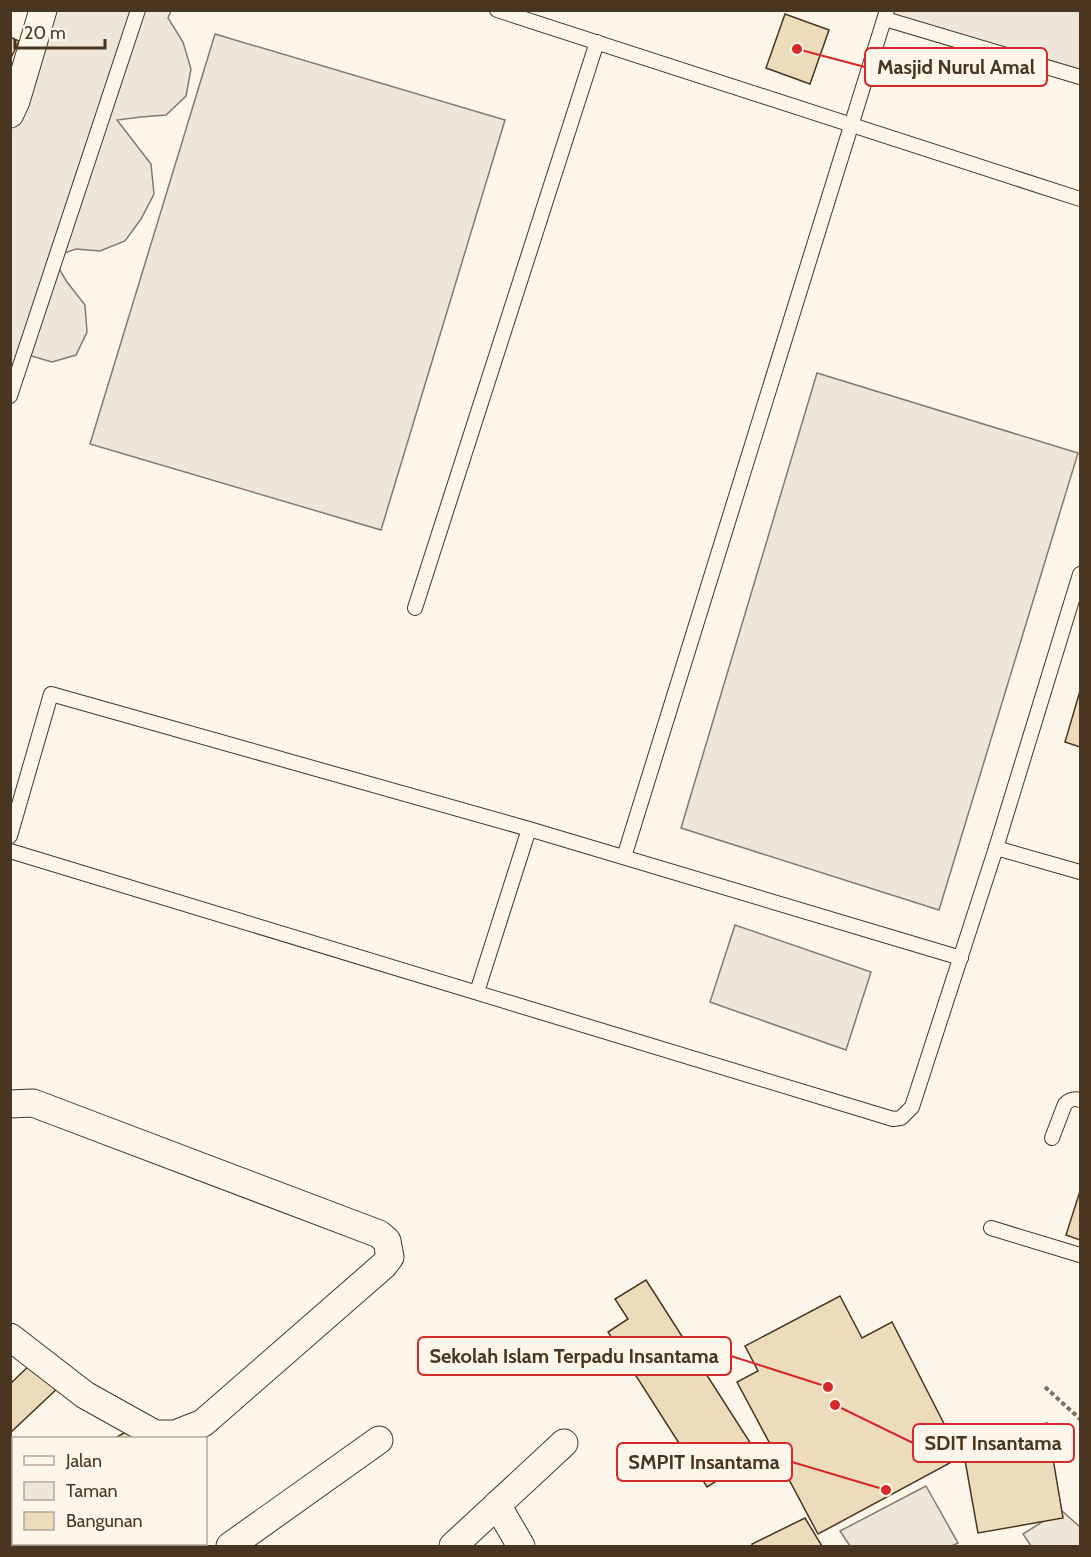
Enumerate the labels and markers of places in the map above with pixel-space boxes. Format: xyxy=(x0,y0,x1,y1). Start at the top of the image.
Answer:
callout: Masjid Nurul Amal xyxy=(865,48,1047,86)
callout: Sekolah Islam Terpadu Insantama xyxy=(418,1337,731,1375)
callout: SDIT Insantama xyxy=(913,1424,1074,1462)
callout: SMPIT Insantama xyxy=(617,1443,792,1481)

